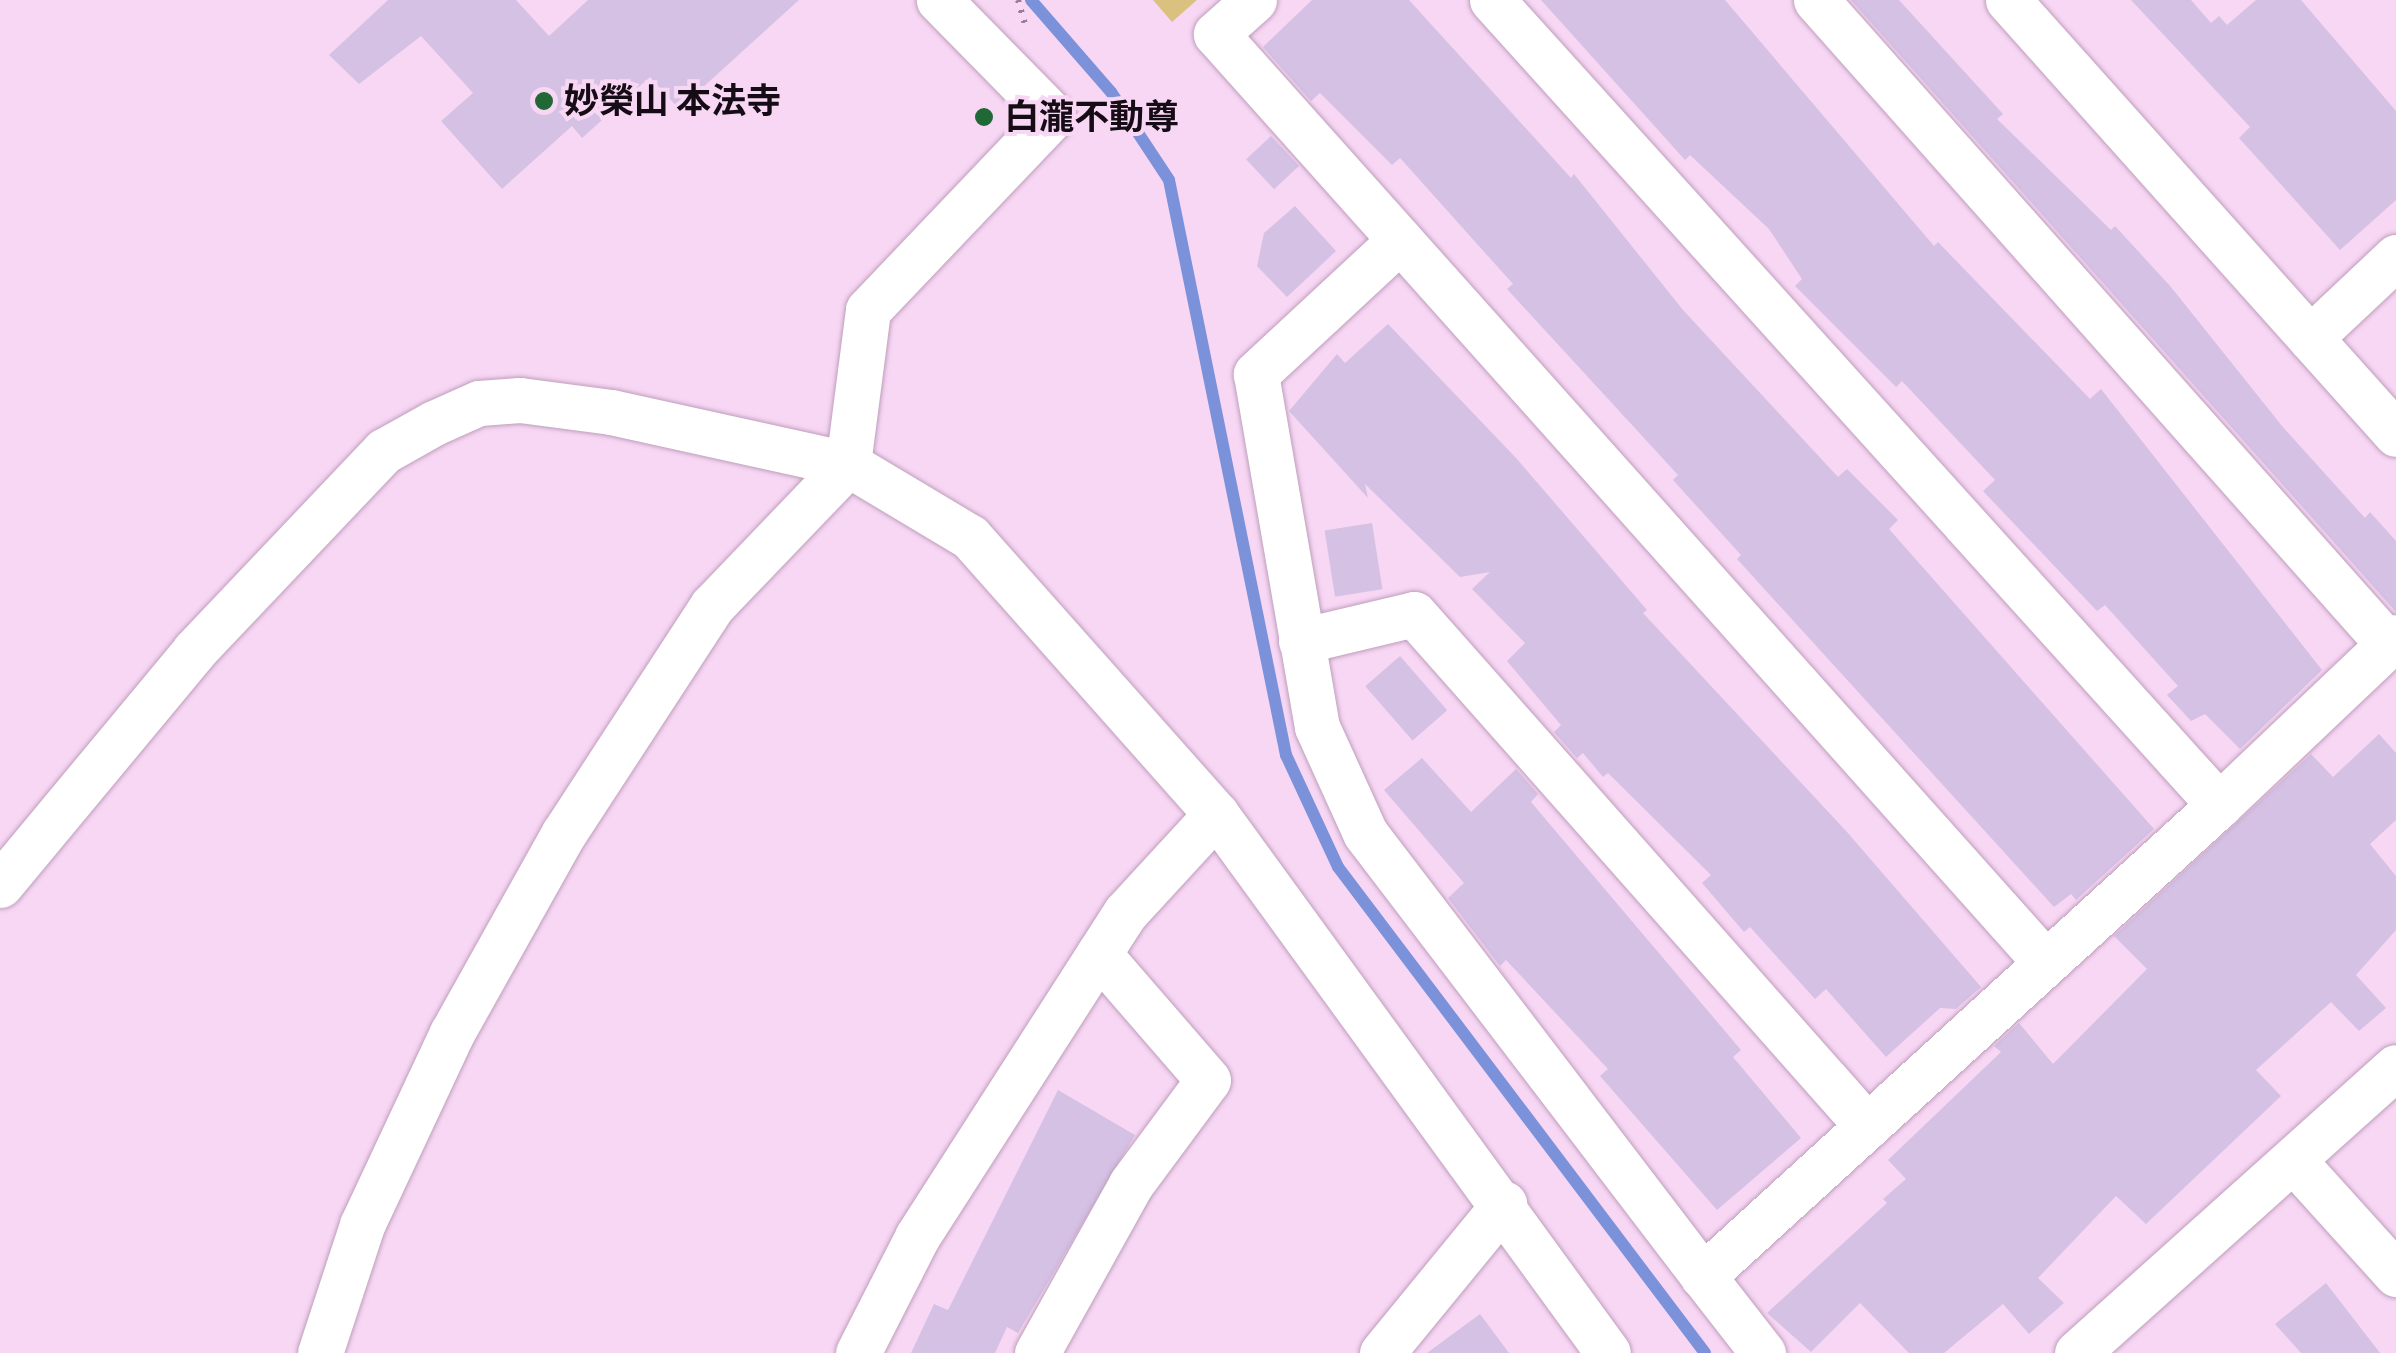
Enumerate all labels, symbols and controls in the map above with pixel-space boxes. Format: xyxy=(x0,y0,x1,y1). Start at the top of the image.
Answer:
place label: 妙榮山 本法寺 xyxy=(564,80,781,122)
marker: 妙榮山 本法寺 xyxy=(533,90,555,112)
place label: 白瀧不動尊 xyxy=(1004,96,1179,138)
marker: 白瀧不動尊 xyxy=(973,106,995,128)

